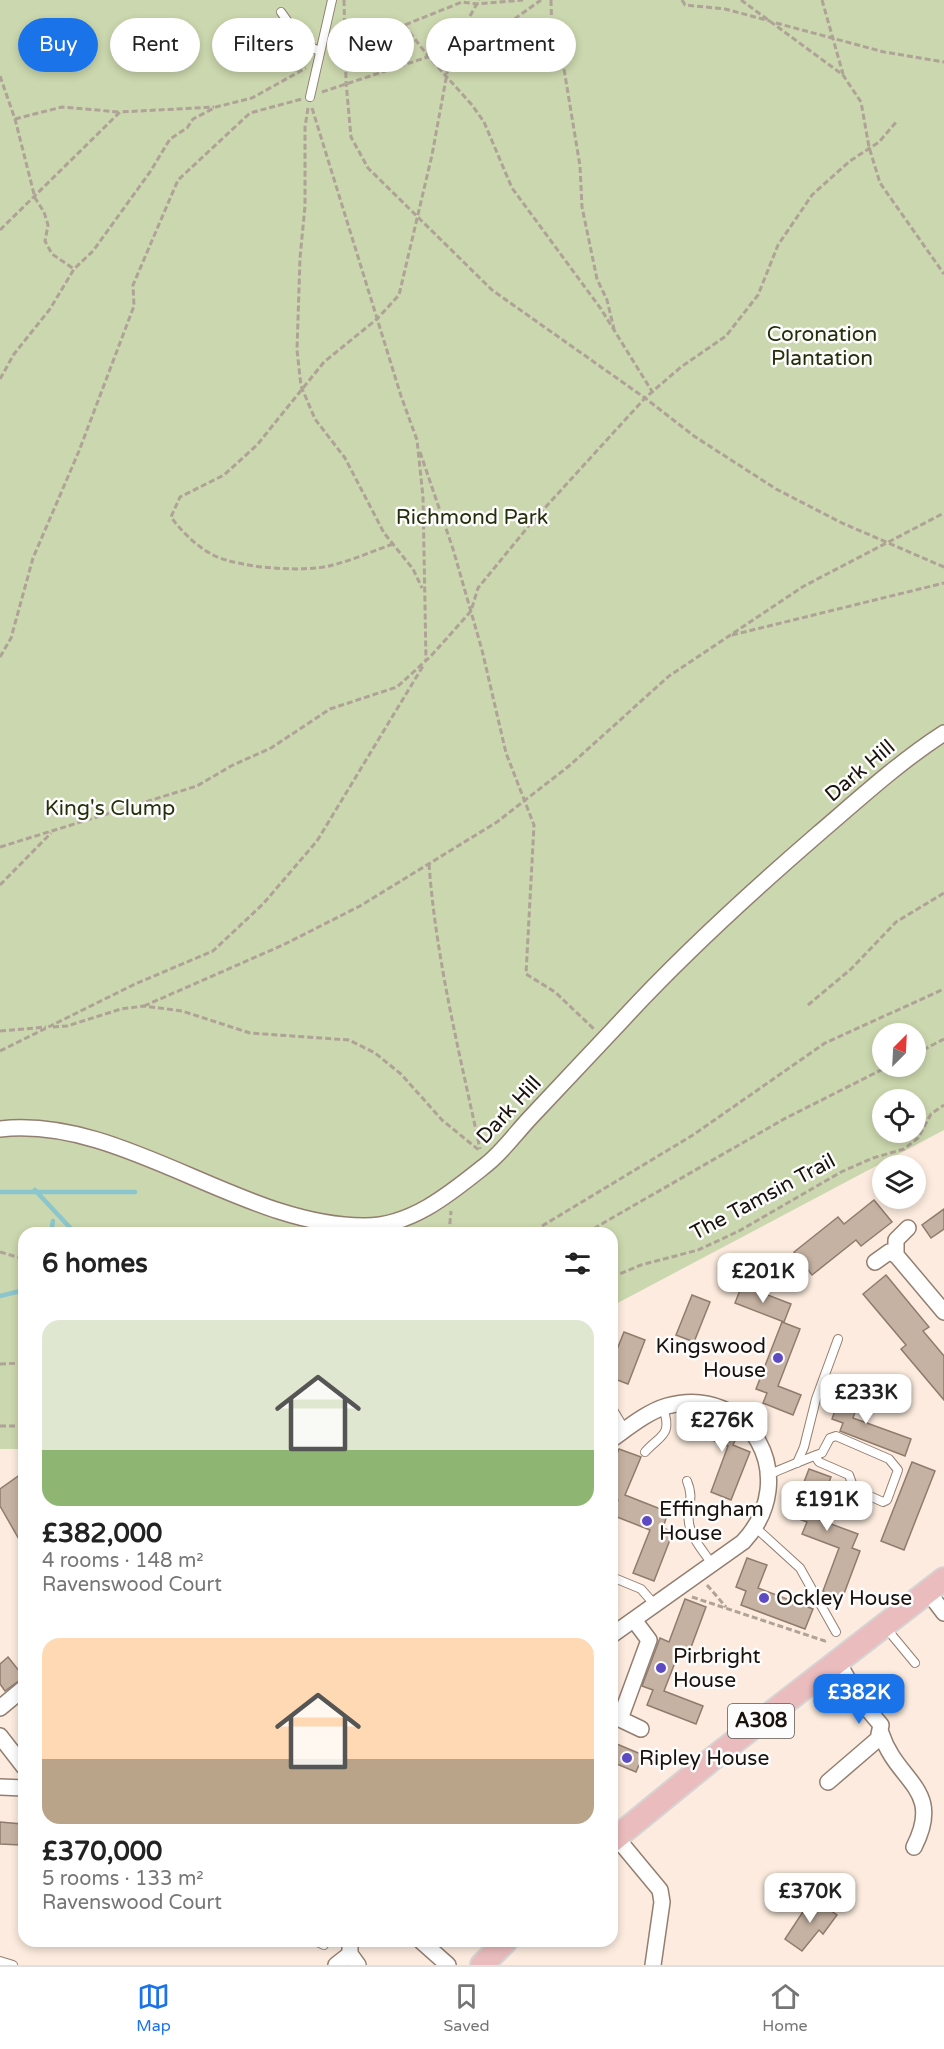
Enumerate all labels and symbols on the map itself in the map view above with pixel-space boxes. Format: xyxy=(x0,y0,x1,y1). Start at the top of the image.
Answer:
park label: Coronation Plantation xyxy=(767,322,877,371)
park label: Richmond Park xyxy=(396,505,548,530)
street label: Dark Hill xyxy=(820,735,900,807)
park label: King's Clump xyxy=(45,796,175,821)
north arrow xyxy=(872,1023,926,1077)
street label: Dark Hill xyxy=(471,1071,547,1149)
street label: The Tamsin Trail xyxy=(686,1148,840,1246)
pin: £201K xyxy=(721,1253,805,1304)
place label: Kingswood House xyxy=(655,1334,766,1383)
marker: Kingswood House xyxy=(771,1351,785,1365)
pin: £233K xyxy=(824,1374,908,1425)
pin: £276K xyxy=(680,1402,764,1453)
pin: £191K xyxy=(785,1481,869,1532)
place label: Effingham House xyxy=(659,1497,764,1546)
marker: Effingham House xyxy=(640,1514,654,1528)
place label: Ockley House xyxy=(776,1586,912,1611)
marker: Ockley House xyxy=(757,1591,771,1605)
place label: Pirbright House xyxy=(673,1644,761,1693)
marker: Pirbright House xyxy=(654,1661,668,1675)
pin: £382K xyxy=(817,1674,901,1725)
road number: A308 xyxy=(728,1704,794,1738)
place label: Ripley House xyxy=(639,1746,769,1771)
marker: Ripley House xyxy=(620,1751,634,1765)
pin: £370K xyxy=(768,1873,852,1924)

